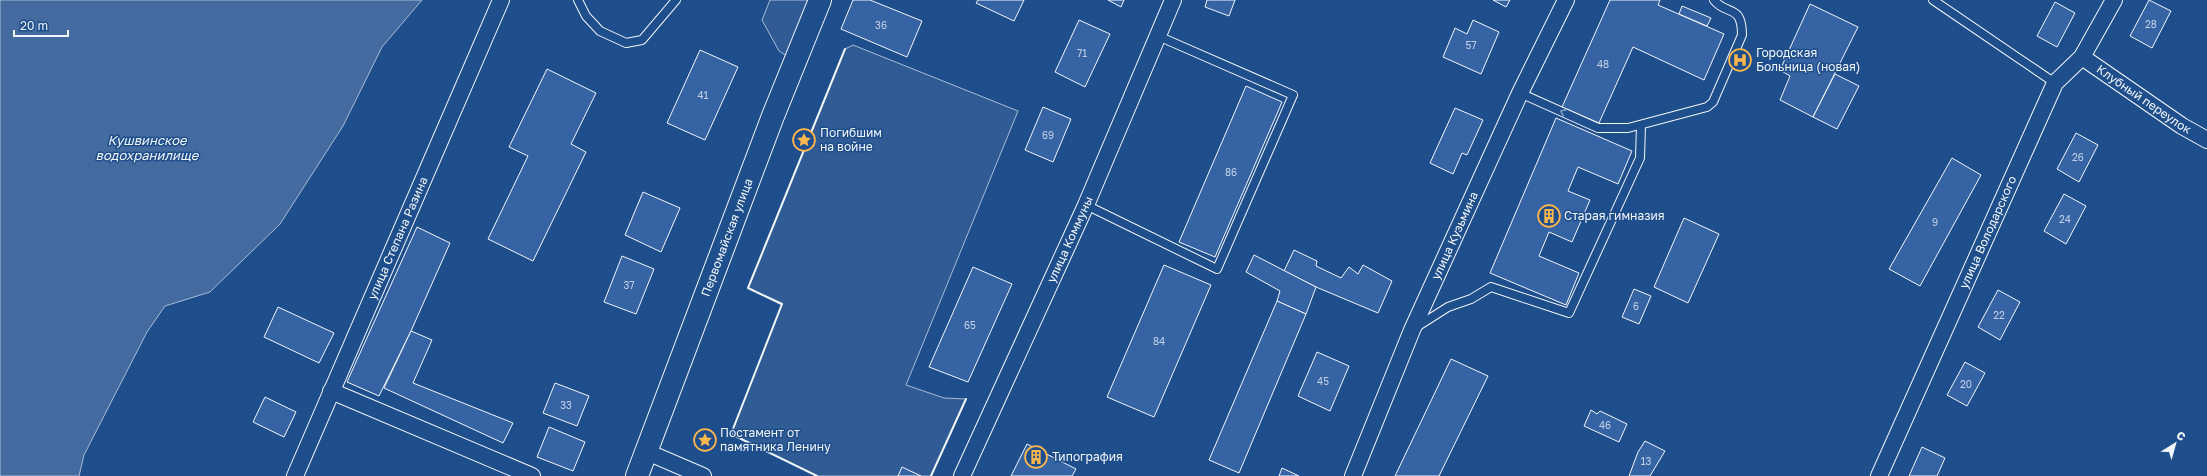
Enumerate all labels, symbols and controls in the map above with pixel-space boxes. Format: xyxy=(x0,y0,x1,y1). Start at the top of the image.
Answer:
scale bar xyxy=(14,12,68,38)
text: 20 m xyxy=(20,18,48,33)
house number: 28 xyxy=(2145,18,2157,30)
house number: 36 xyxy=(875,19,887,31)
house number: 57 xyxy=(1465,39,1477,51)
place label: Городская Больница (новая) xyxy=(1756,45,1860,74)
house number: 71 xyxy=(1077,47,1087,59)
hospital icon: Городская Больница (новая) xyxy=(1727,47,1753,73)
house number: 48 xyxy=(1597,58,1609,70)
street label: Клубный переулок xyxy=(2094,61,2194,137)
house number: 41 xyxy=(698,89,709,101)
one-way arrow xyxy=(1559,109,1567,117)
place label: Погибшим на войне xyxy=(820,125,882,154)
place icon: Погибшим на войне xyxy=(791,127,817,153)
house number: 69 xyxy=(1042,129,1054,141)
water label: Кушвинское водохранилище xyxy=(96,132,200,163)
house number: 26 xyxy=(2072,151,2084,163)
house number: 86 xyxy=(1225,166,1237,178)
street label: улица Володарского xyxy=(1956,173,2019,291)
street label: улица Степана Разина xyxy=(364,174,431,302)
street label: Первомайская улица xyxy=(697,176,756,299)
street label: улица Кузьмина xyxy=(1428,189,1481,282)
street label: улица Коммуны xyxy=(1043,194,1096,285)
building icon: Старая гимназия xyxy=(1536,203,1562,229)
place label: Старая гимназия xyxy=(1564,208,1665,223)
house number: 24 xyxy=(2059,213,2071,225)
house number: 9 xyxy=(1932,216,1938,228)
house number: 37 xyxy=(623,279,635,291)
house number: 6 xyxy=(1633,300,1639,312)
house number: 22 xyxy=(1993,309,2005,321)
house number: 65 xyxy=(964,319,976,331)
house number: 84 xyxy=(1153,335,1165,347)
house number: 45 xyxy=(1317,375,1329,387)
house number: 20 xyxy=(1960,378,1972,390)
house number: 33 xyxy=(560,399,572,411)
house number: 46 xyxy=(1599,419,1611,431)
north arrow xyxy=(2155,424,2195,464)
place label: Постамент от памятника Ленину xyxy=(720,425,831,454)
place icon: Постамент от памятника Ленину xyxy=(692,427,718,453)
text: С xyxy=(2174,428,2189,443)
building icon: Типография xyxy=(1023,444,1049,470)
place label: Типография xyxy=(1052,449,1123,464)
house number: 13 xyxy=(1641,455,1651,467)

